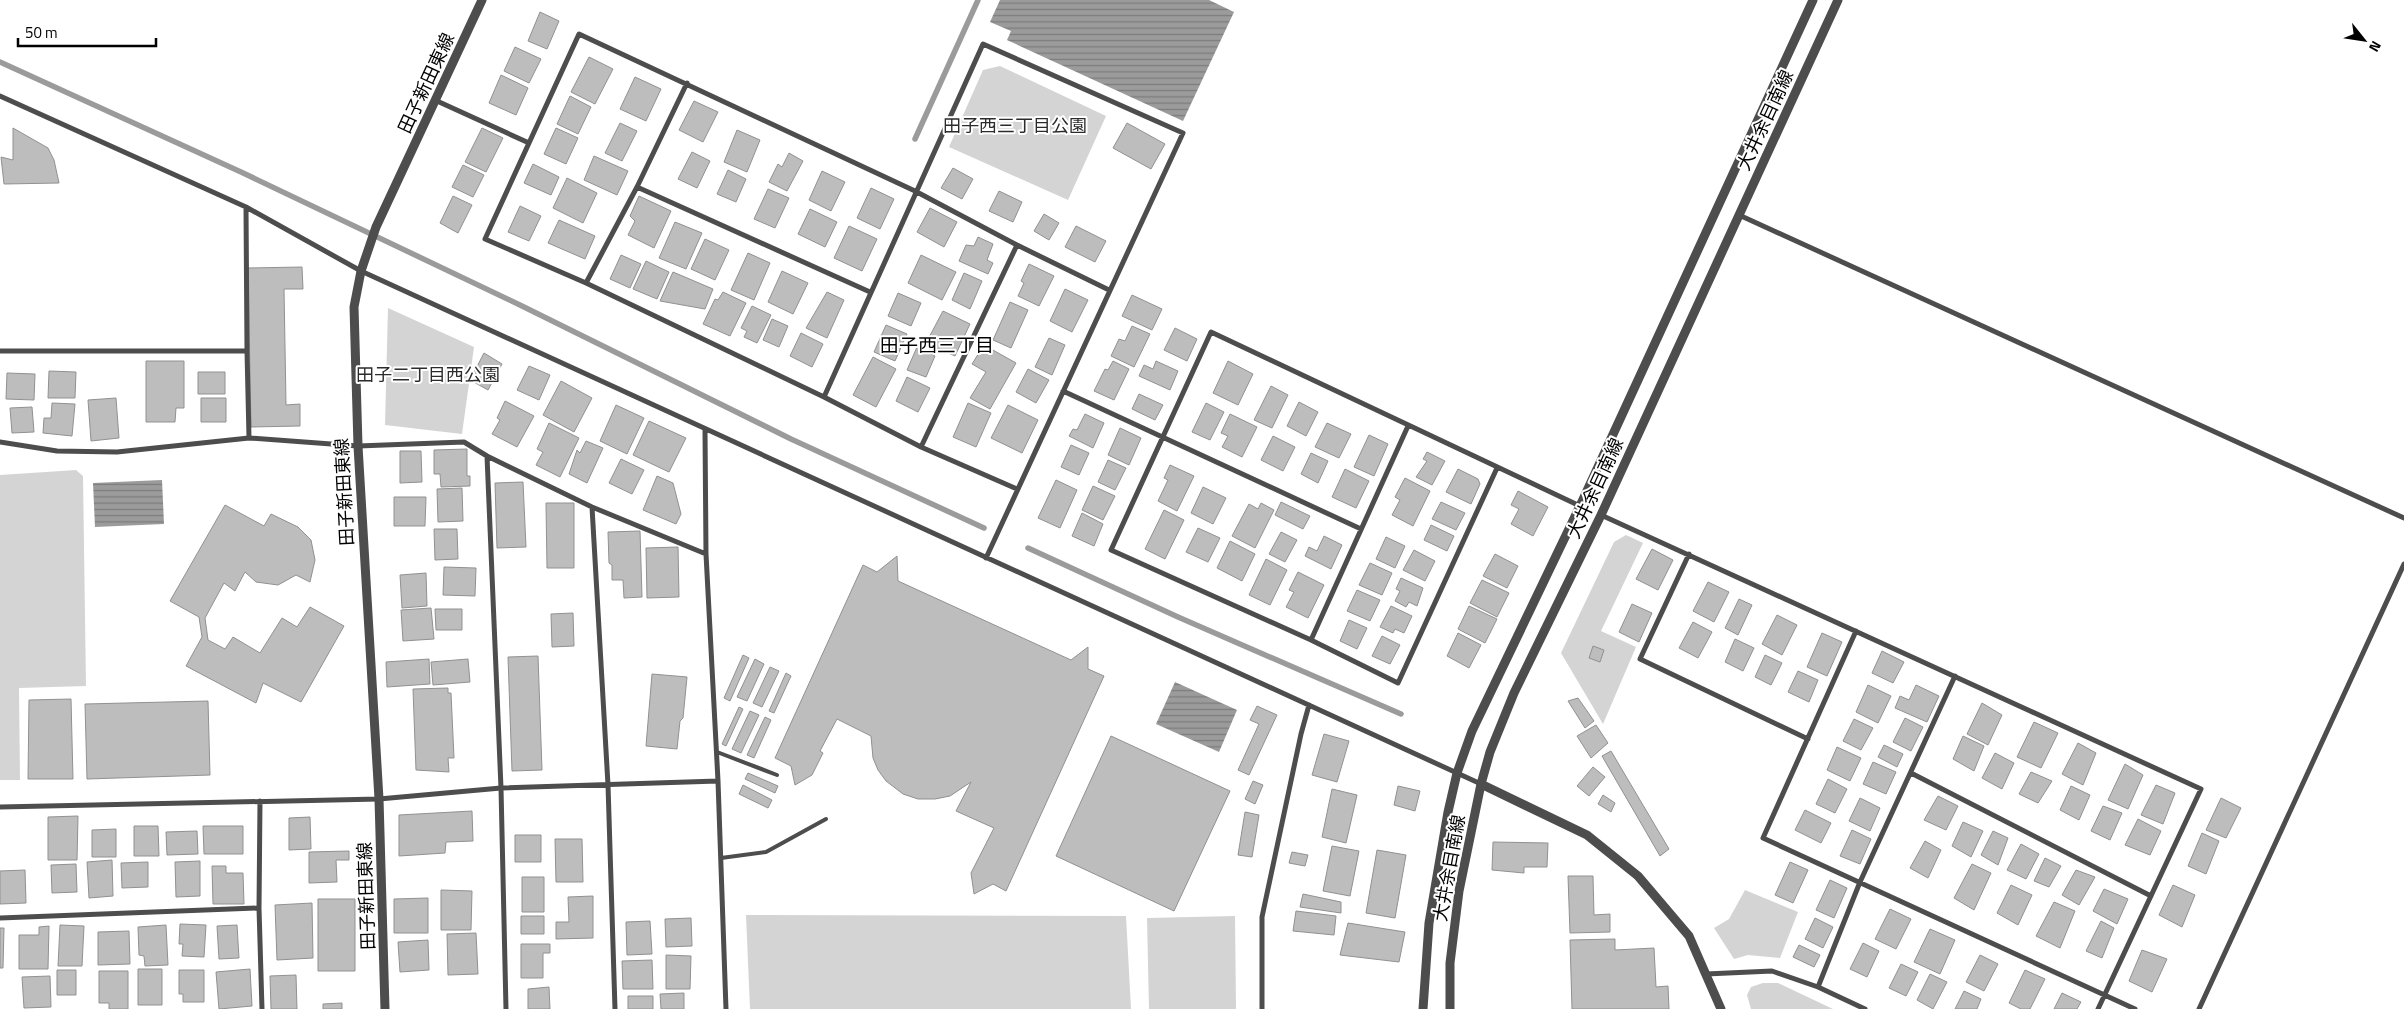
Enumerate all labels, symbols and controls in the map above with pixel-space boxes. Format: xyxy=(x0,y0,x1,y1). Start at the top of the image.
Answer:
scale bar xyxy=(18,15,155,47)
north arrow xyxy=(2339,15,2389,65)
text: 50 m xyxy=(25,21,58,44)
street label: 田子新田東線 xyxy=(391,28,461,138)
text: N xyxy=(2364,37,2387,56)
street label: 大井余目南線 xyxy=(1730,65,1800,175)
park label: 田子西三丁目公園 xyxy=(943,112,1087,139)
district label: 田子西三丁目 xyxy=(880,330,994,359)
park label: 田子二丁目西公園 xyxy=(356,361,500,388)
street label: 大井余目南線 xyxy=(1560,433,1630,543)
street label: 田子新田東線 xyxy=(328,437,360,547)
street label: 大井余目南線 xyxy=(1426,812,1472,924)
street label: 田子新田東線 xyxy=(351,842,381,950)

